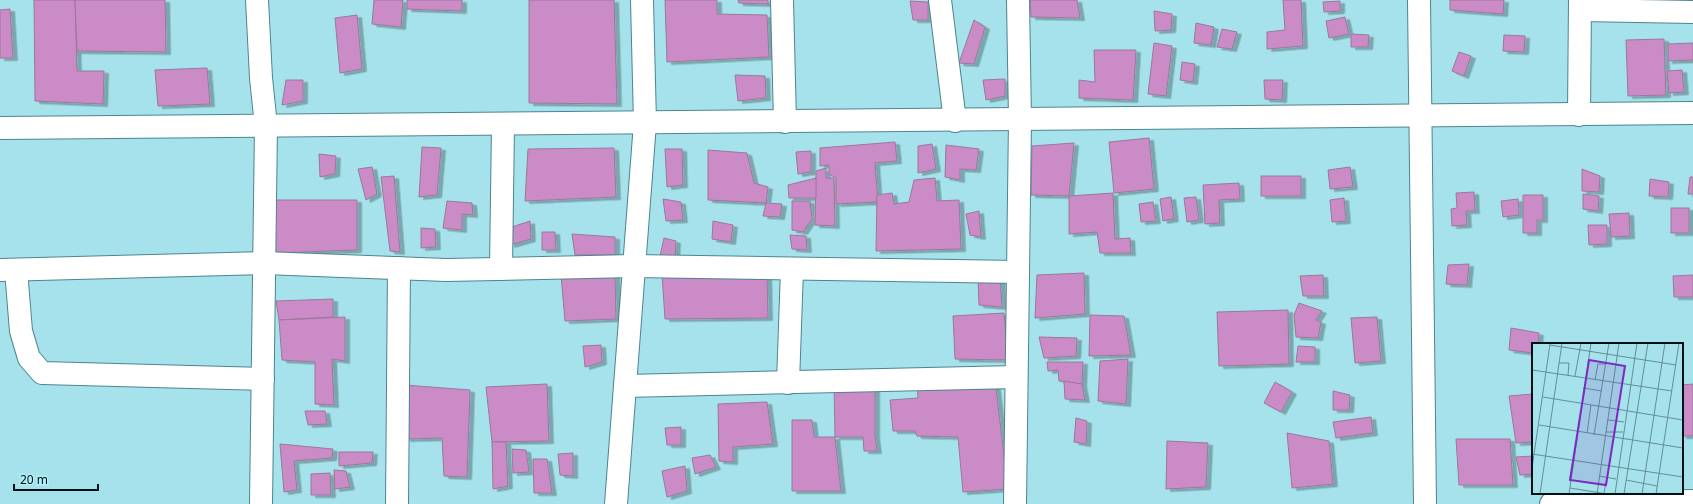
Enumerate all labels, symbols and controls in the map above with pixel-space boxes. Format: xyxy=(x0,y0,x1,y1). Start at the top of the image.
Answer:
inset map xyxy=(1532,343,1683,494)
scale bar xyxy=(14,466,98,492)
text: 20 m xyxy=(20,471,48,488)

